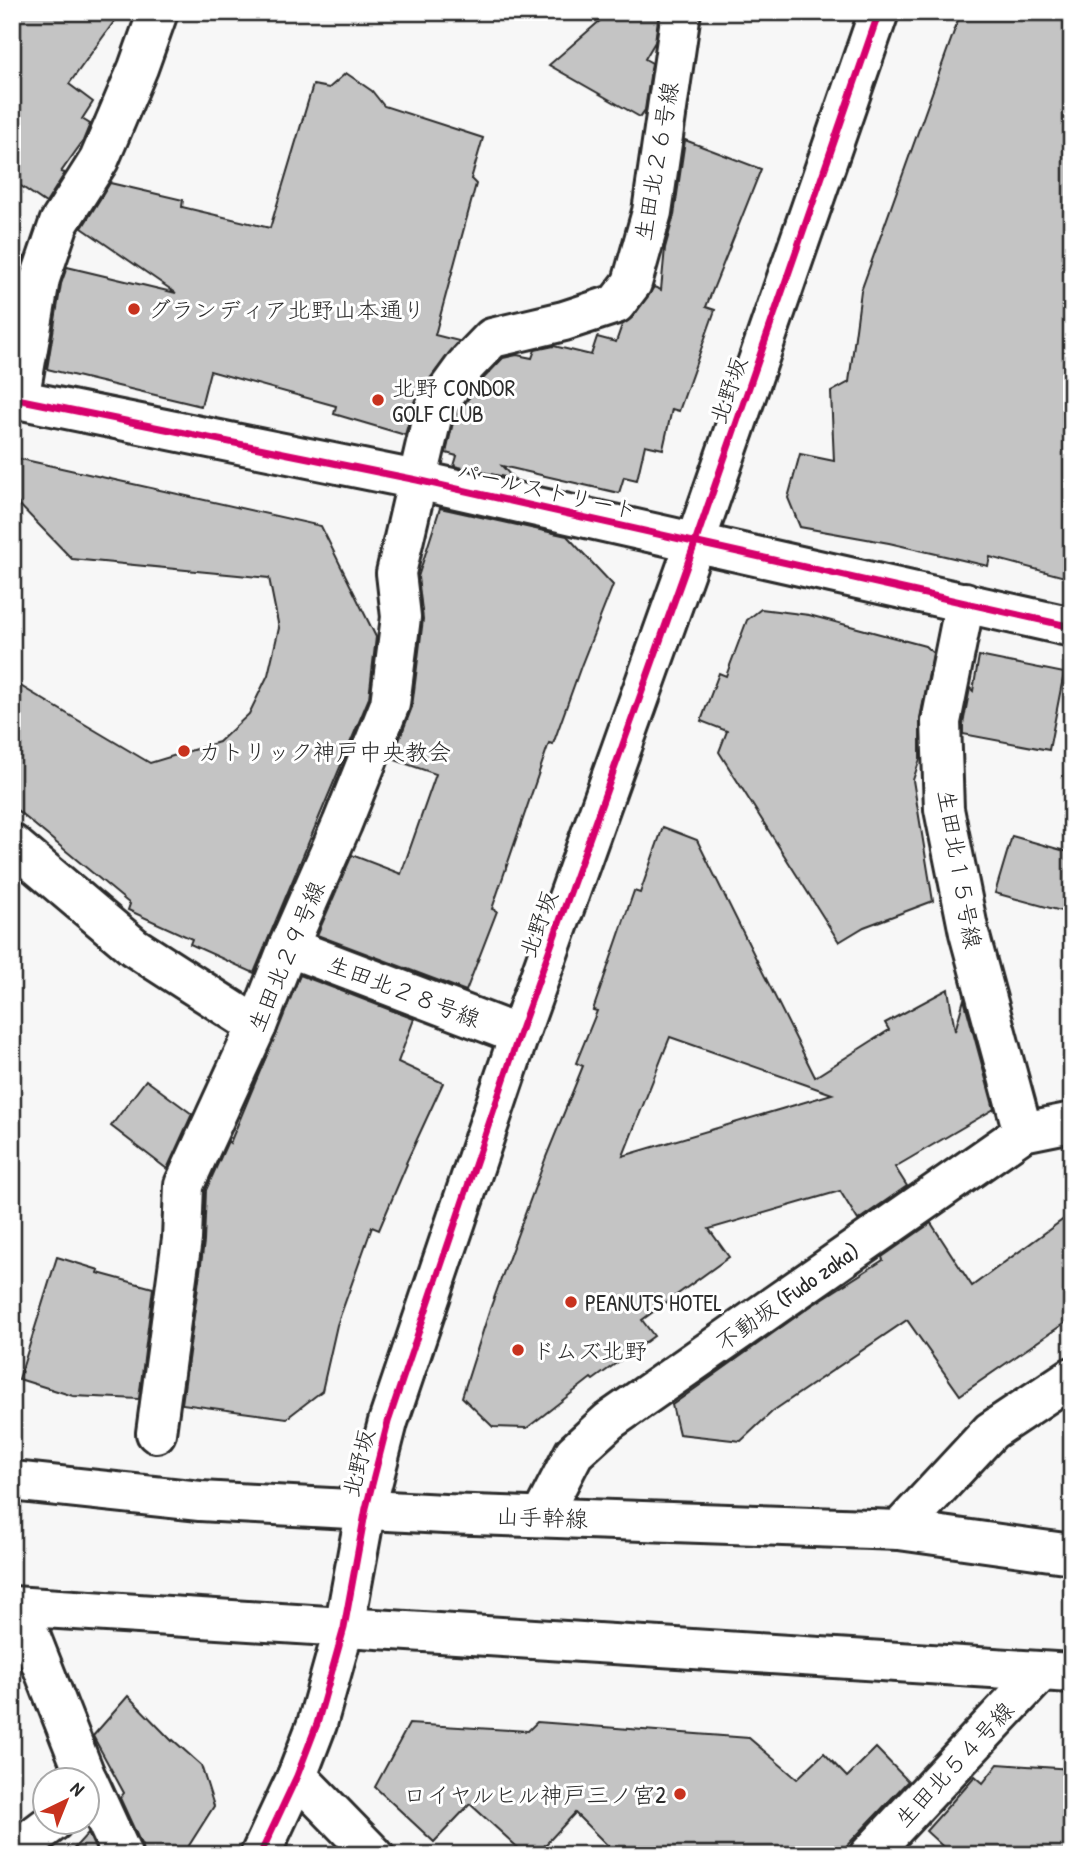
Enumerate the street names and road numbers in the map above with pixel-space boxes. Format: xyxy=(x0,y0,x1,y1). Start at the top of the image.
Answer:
street label: 生田北２６号線 xyxy=(627,79,685,243)
street label: 北野坂 xyxy=(702,352,754,428)
street label: パールストリート xyxy=(454,454,640,526)
street label: 生田北１５号線 xyxy=(931,787,989,951)
street label: 生田北２９号線 xyxy=(240,876,332,1036)
street label: 北野坂 xyxy=(512,886,564,962)
street label: 生田北２８号線 xyxy=(323,948,485,1034)
street label: 不動坂 (Fudo zaka) xyxy=(709,1235,865,1357)
street label: 北野坂 xyxy=(335,1426,381,1500)
street label: 山手幹線 xyxy=(495,1500,589,1534)
street label: 生田北５４号線 xyxy=(888,1695,1020,1833)

